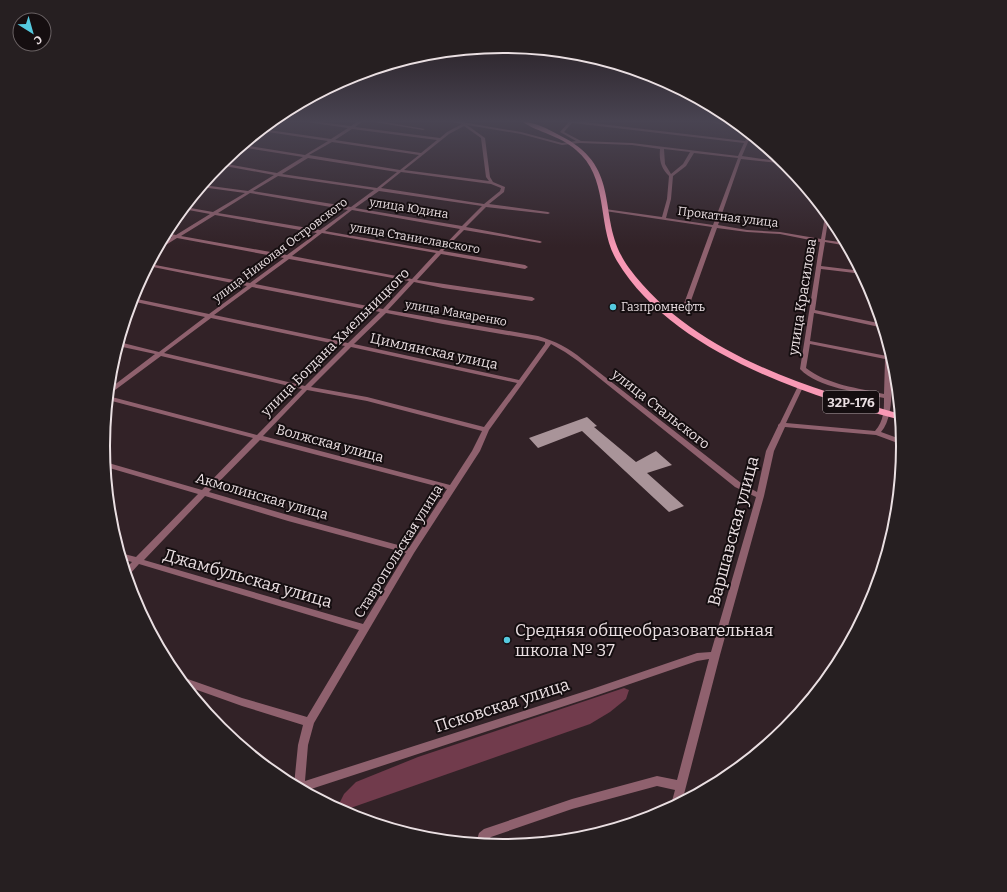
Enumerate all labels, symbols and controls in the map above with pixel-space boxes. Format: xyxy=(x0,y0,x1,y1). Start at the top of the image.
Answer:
north arrow xyxy=(12,12,52,52)
text: С xyxy=(31,32,44,47)
street label: улица Николая Островского xyxy=(209,195,350,306)
street label: улица Юдина xyxy=(368,195,450,221)
street label: Прокатная улица xyxy=(677,204,779,230)
street label: улица Станиславского xyxy=(348,219,481,256)
street label: улица Красилова xyxy=(785,237,820,358)
street label: улица Богдана Хмельницкого xyxy=(257,265,413,421)
street label: улица Макаренко xyxy=(403,297,508,329)
place label: Газпромнефть xyxy=(621,300,705,314)
marker: Газпромнефть xyxy=(608,302,618,312)
street label: Цимлянская улица xyxy=(368,330,500,373)
street label: улица Стальского xyxy=(607,365,713,453)
road number: 32Р-176 xyxy=(823,391,879,413)
street label: Волжская улица xyxy=(274,421,386,466)
street label: Варшавская улица xyxy=(703,454,764,608)
street label: Акмолинская улица xyxy=(194,469,330,524)
street label: Ставропольская улица xyxy=(350,481,447,621)
street label: Джамбульская улица xyxy=(161,544,335,613)
place label: Средняя общеобразовательная школа № 37 xyxy=(515,620,773,661)
marker: Средняя общеобразовательная школа № 37 xyxy=(502,635,512,645)
street label: Псковская улица xyxy=(432,674,572,737)

